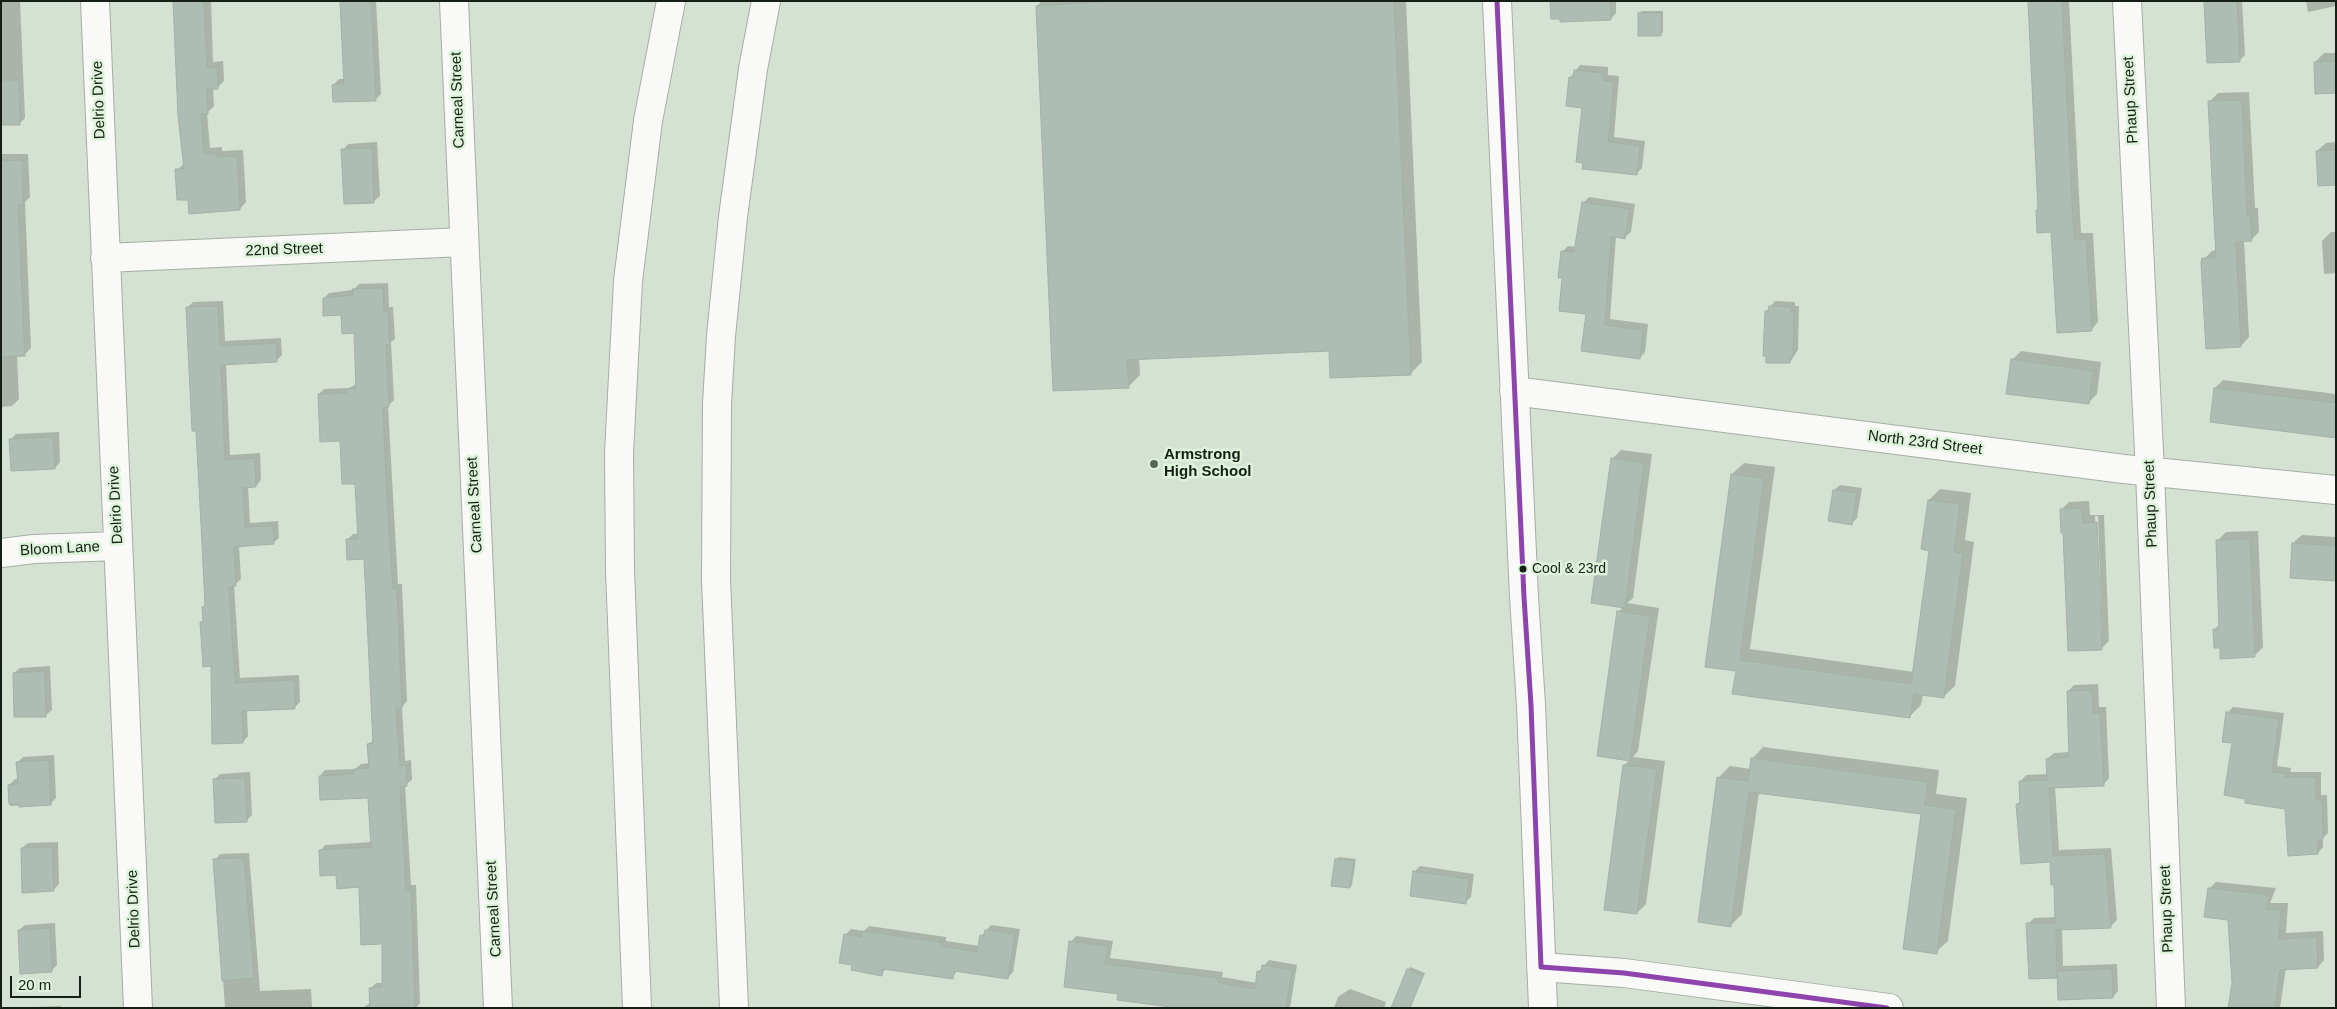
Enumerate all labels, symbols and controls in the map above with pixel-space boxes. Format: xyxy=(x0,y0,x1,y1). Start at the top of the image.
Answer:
street label: Carneal Street xyxy=(447,51,469,149)
street label: Phaup Street xyxy=(2120,56,2142,144)
street label: Delrio Drive xyxy=(89,61,109,139)
street label: 22nd Street xyxy=(245,240,323,260)
street label: North 23rd Street xyxy=(1867,427,1983,459)
place label: Armstrong High School xyxy=(1164,446,1251,481)
street label: Carneal Street xyxy=(463,456,487,554)
marker: Armstrong High School xyxy=(1148,458,1160,470)
street label: Phaup Street xyxy=(2140,460,2162,548)
street label: Delrio Drive xyxy=(105,465,127,545)
street label: Bloom Lane xyxy=(20,538,100,560)
place label: Cool & 23rd xyxy=(1532,561,1606,577)
marker: Cool & 23rd xyxy=(1518,564,1528,574)
street label: Carneal Street xyxy=(482,860,506,958)
street label: Phaup Street xyxy=(2156,865,2178,953)
street label: Delrio Drive xyxy=(124,870,144,948)
scale bar xyxy=(12,966,84,998)
text: 20 m xyxy=(18,976,51,993)

